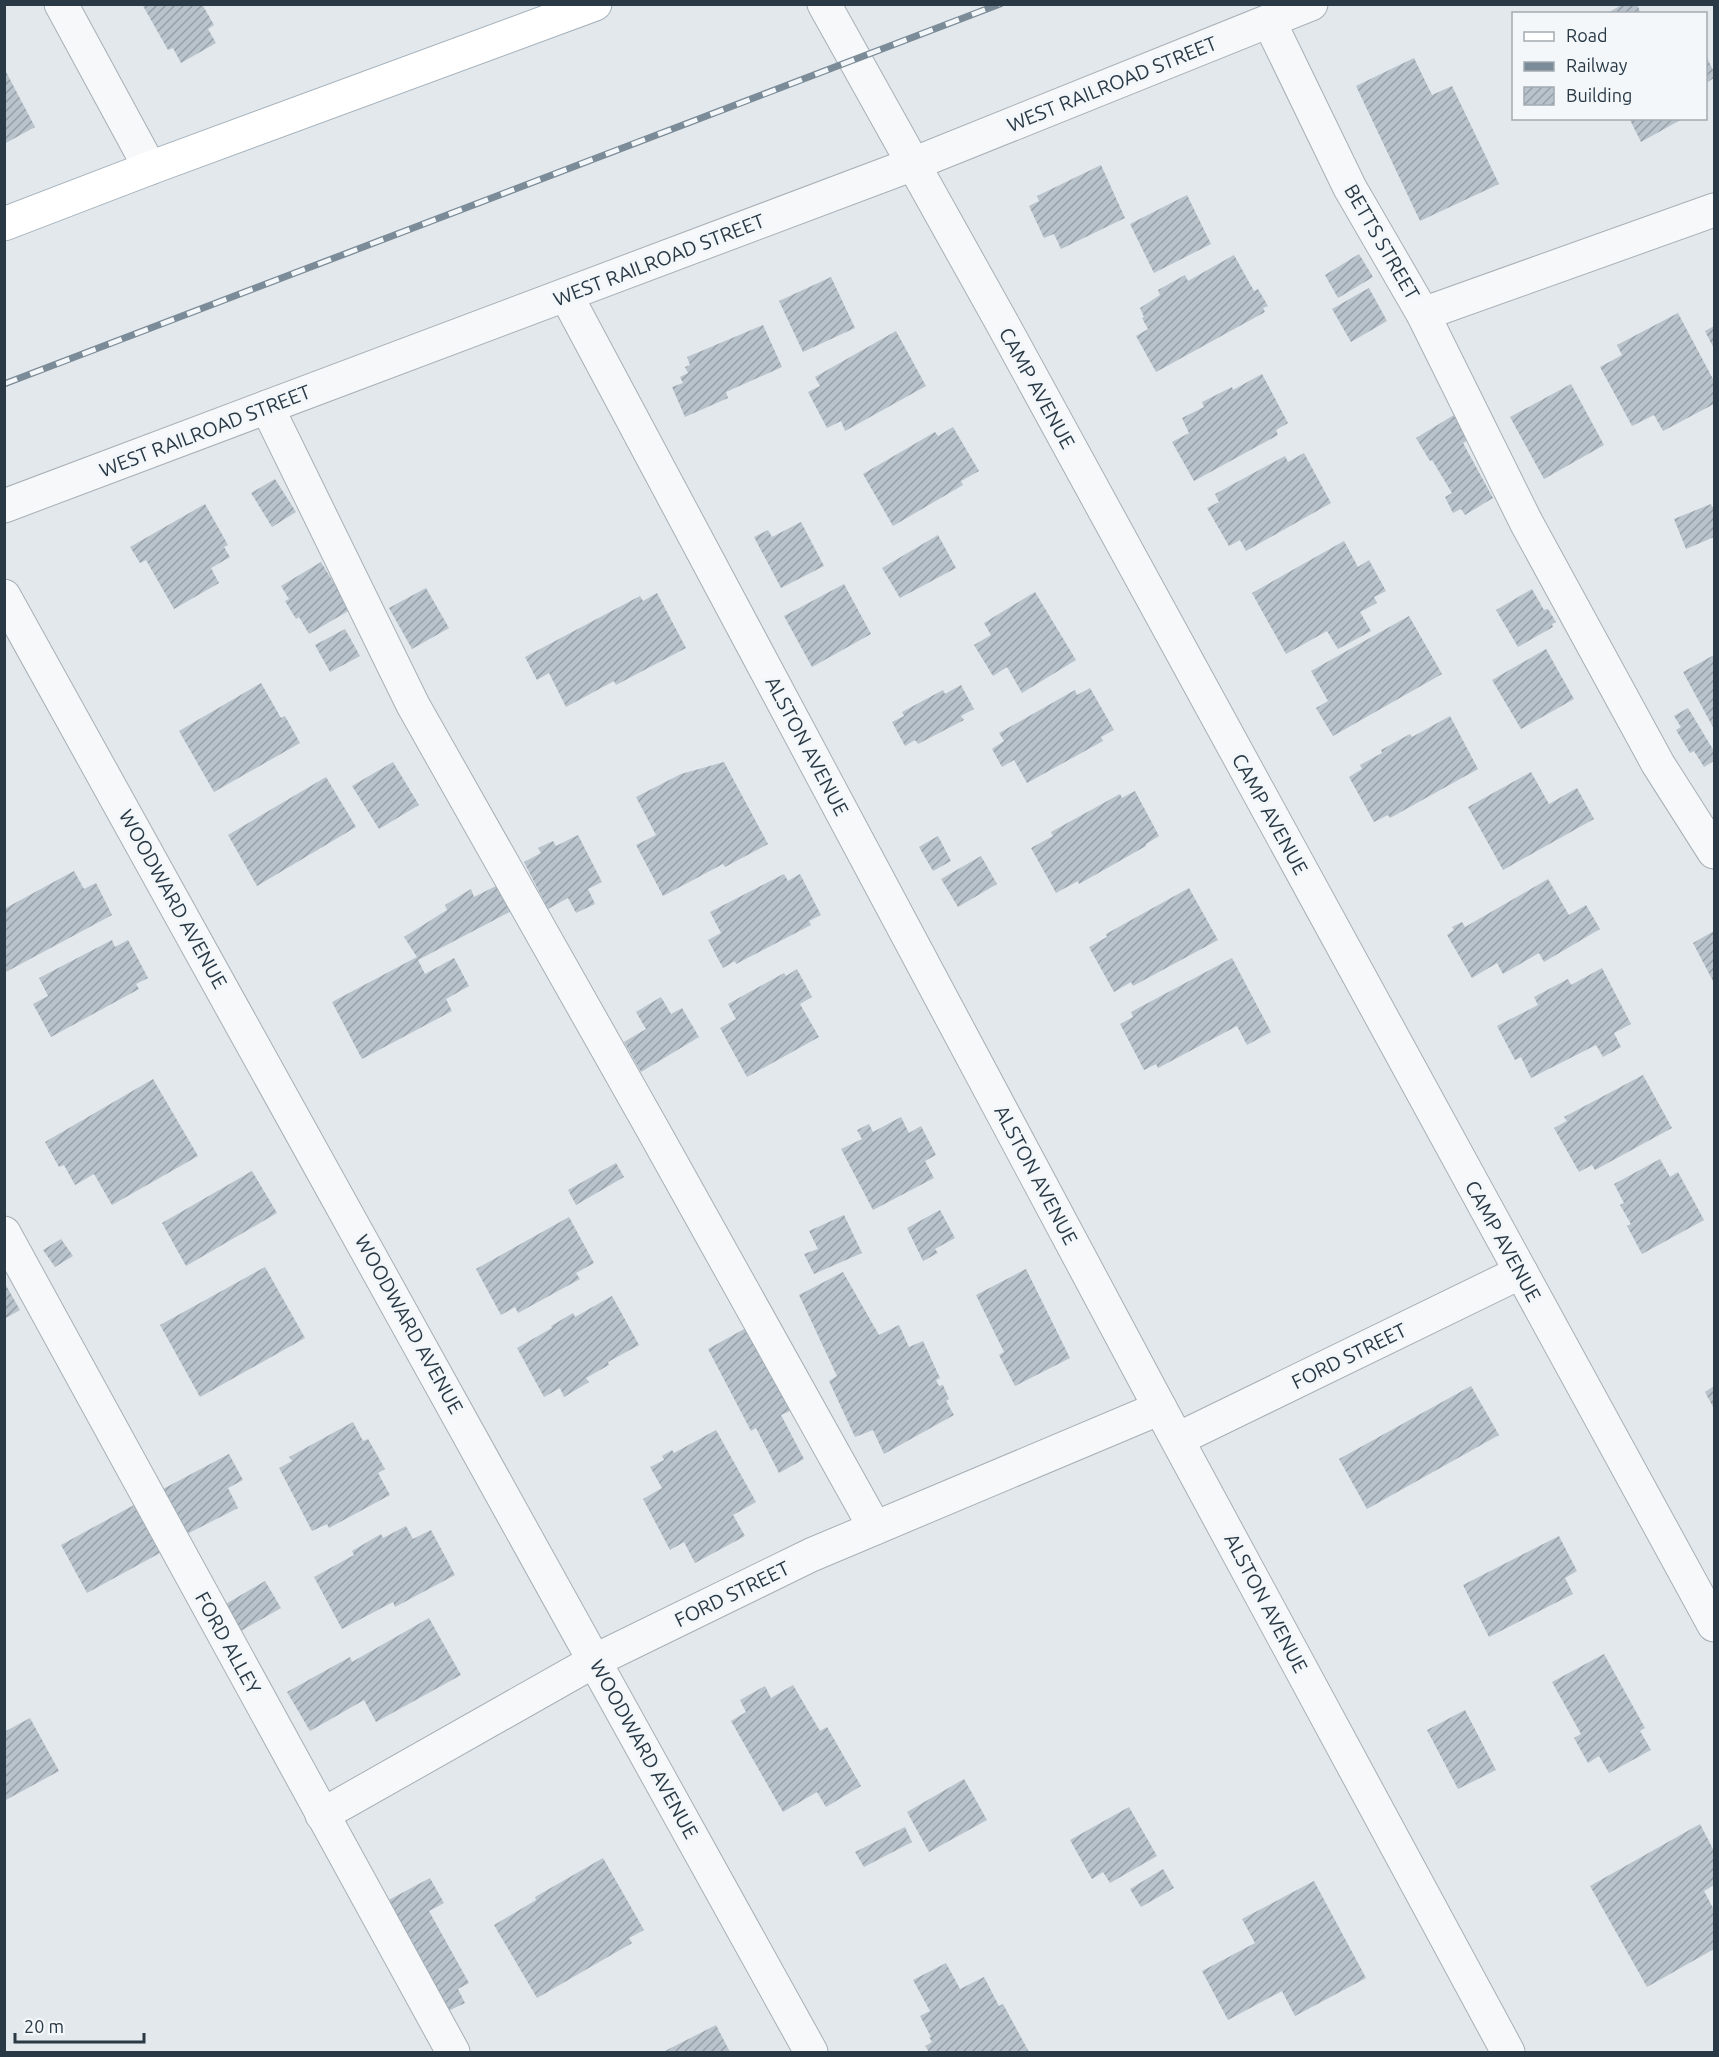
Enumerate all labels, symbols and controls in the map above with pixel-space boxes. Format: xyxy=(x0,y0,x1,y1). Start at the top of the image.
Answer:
legend xyxy=(1512,12,1707,120)
text: Road xyxy=(1566,25,1608,45)
street label: WEST RAILROAD STREET xyxy=(1004,31,1220,136)
text: Railway xyxy=(1566,55,1628,75)
text: Building xyxy=(1566,85,1632,105)
street label: BETTS STREET xyxy=(1340,180,1425,303)
street label: WEST RAILROAD STREET xyxy=(550,209,768,310)
street label: CAMP AVENUE xyxy=(995,323,1080,452)
street label: WEST RAILROAD STREET xyxy=(96,380,314,481)
street label: ALSTON AVENUE xyxy=(761,672,854,819)
street label: CAMP AVENUE xyxy=(1228,749,1313,878)
street label: WOODWARD AVENUE xyxy=(115,805,232,992)
street label: ALSTON AVENUE xyxy=(990,1101,1083,1248)
street label: CAMP AVENUE xyxy=(1461,1176,1546,1305)
street label: WOODWARD AVENUE xyxy=(351,1230,468,1417)
street label: FORD STREET xyxy=(1288,1318,1410,1393)
street label: ALSTON AVENUE xyxy=(1220,1529,1313,1676)
street label: FORD STREET xyxy=(671,1556,793,1631)
street label: FORD ALLEY xyxy=(191,1588,266,1698)
street label: WOODWARD AVENUE xyxy=(586,1655,703,1842)
scale bar xyxy=(15,2006,144,2044)
text: 20 m xyxy=(24,2016,64,2036)

